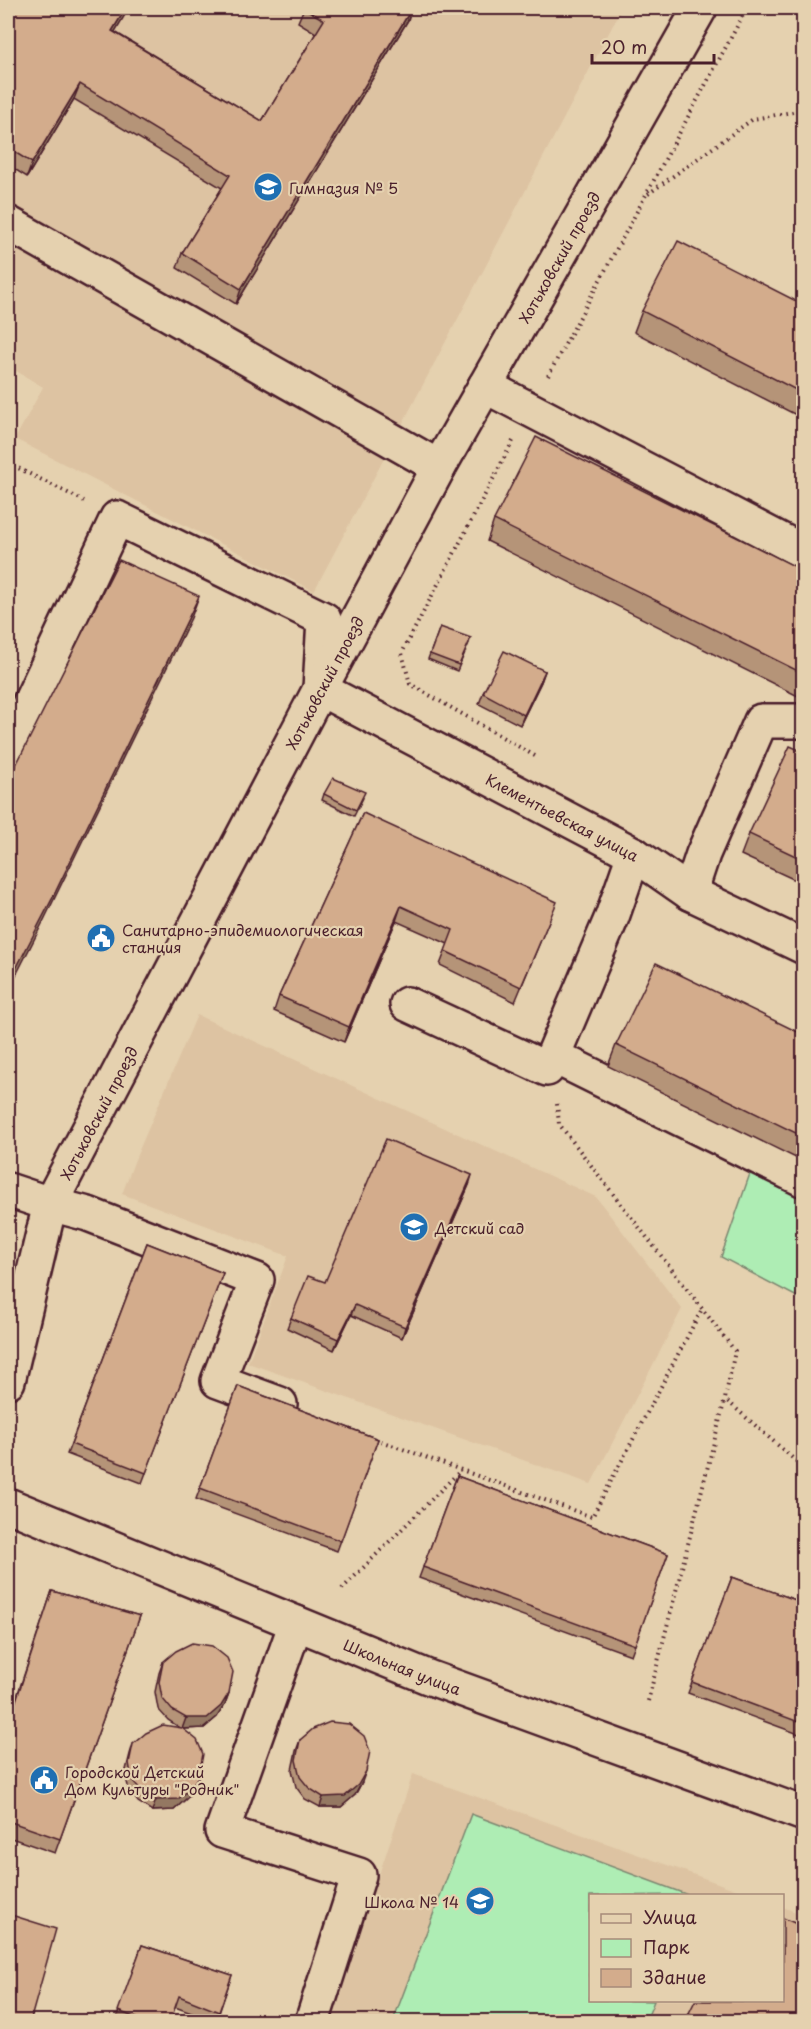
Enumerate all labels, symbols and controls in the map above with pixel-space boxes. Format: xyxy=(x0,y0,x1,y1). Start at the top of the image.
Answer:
scale bar xyxy=(592,27,714,65)
text: 20 m xyxy=(601,33,647,60)
school or university icon: Гимназия № 5 xyxy=(252,171,284,203)
place label: Гимназия № 5 xyxy=(289,176,398,199)
street label: Хотьковский проезд xyxy=(512,187,605,327)
street label: Хотьковский проезд xyxy=(279,612,369,753)
street label: Клементьевская улица xyxy=(482,767,644,866)
place label: Санитарно-эпидемиологическая станция xyxy=(122,918,364,958)
public building icon: Санитарно-эпидемиологическая станция xyxy=(85,922,117,954)
street label: Хотьковский проезд xyxy=(53,1042,142,1184)
school or university icon: Детский сад xyxy=(398,1211,430,1243)
place label: Детский сад xyxy=(434,1216,524,1239)
street label: Школьная улица xyxy=(340,1632,465,1700)
place label: Городской Детский Дом Культуры "Родник" xyxy=(64,1760,240,1800)
public building icon: Городской Детский Дом Культуры "Родник" xyxy=(28,1764,60,1796)
school or university icon: Школа № 14 xyxy=(464,1885,496,1917)
place label: Школа № 14 xyxy=(364,1890,459,1913)
legend xyxy=(589,1894,784,2002)
text: Улица xyxy=(643,1903,697,1930)
text: Парк xyxy=(643,1933,690,1960)
text: Здание xyxy=(643,1963,706,1990)

